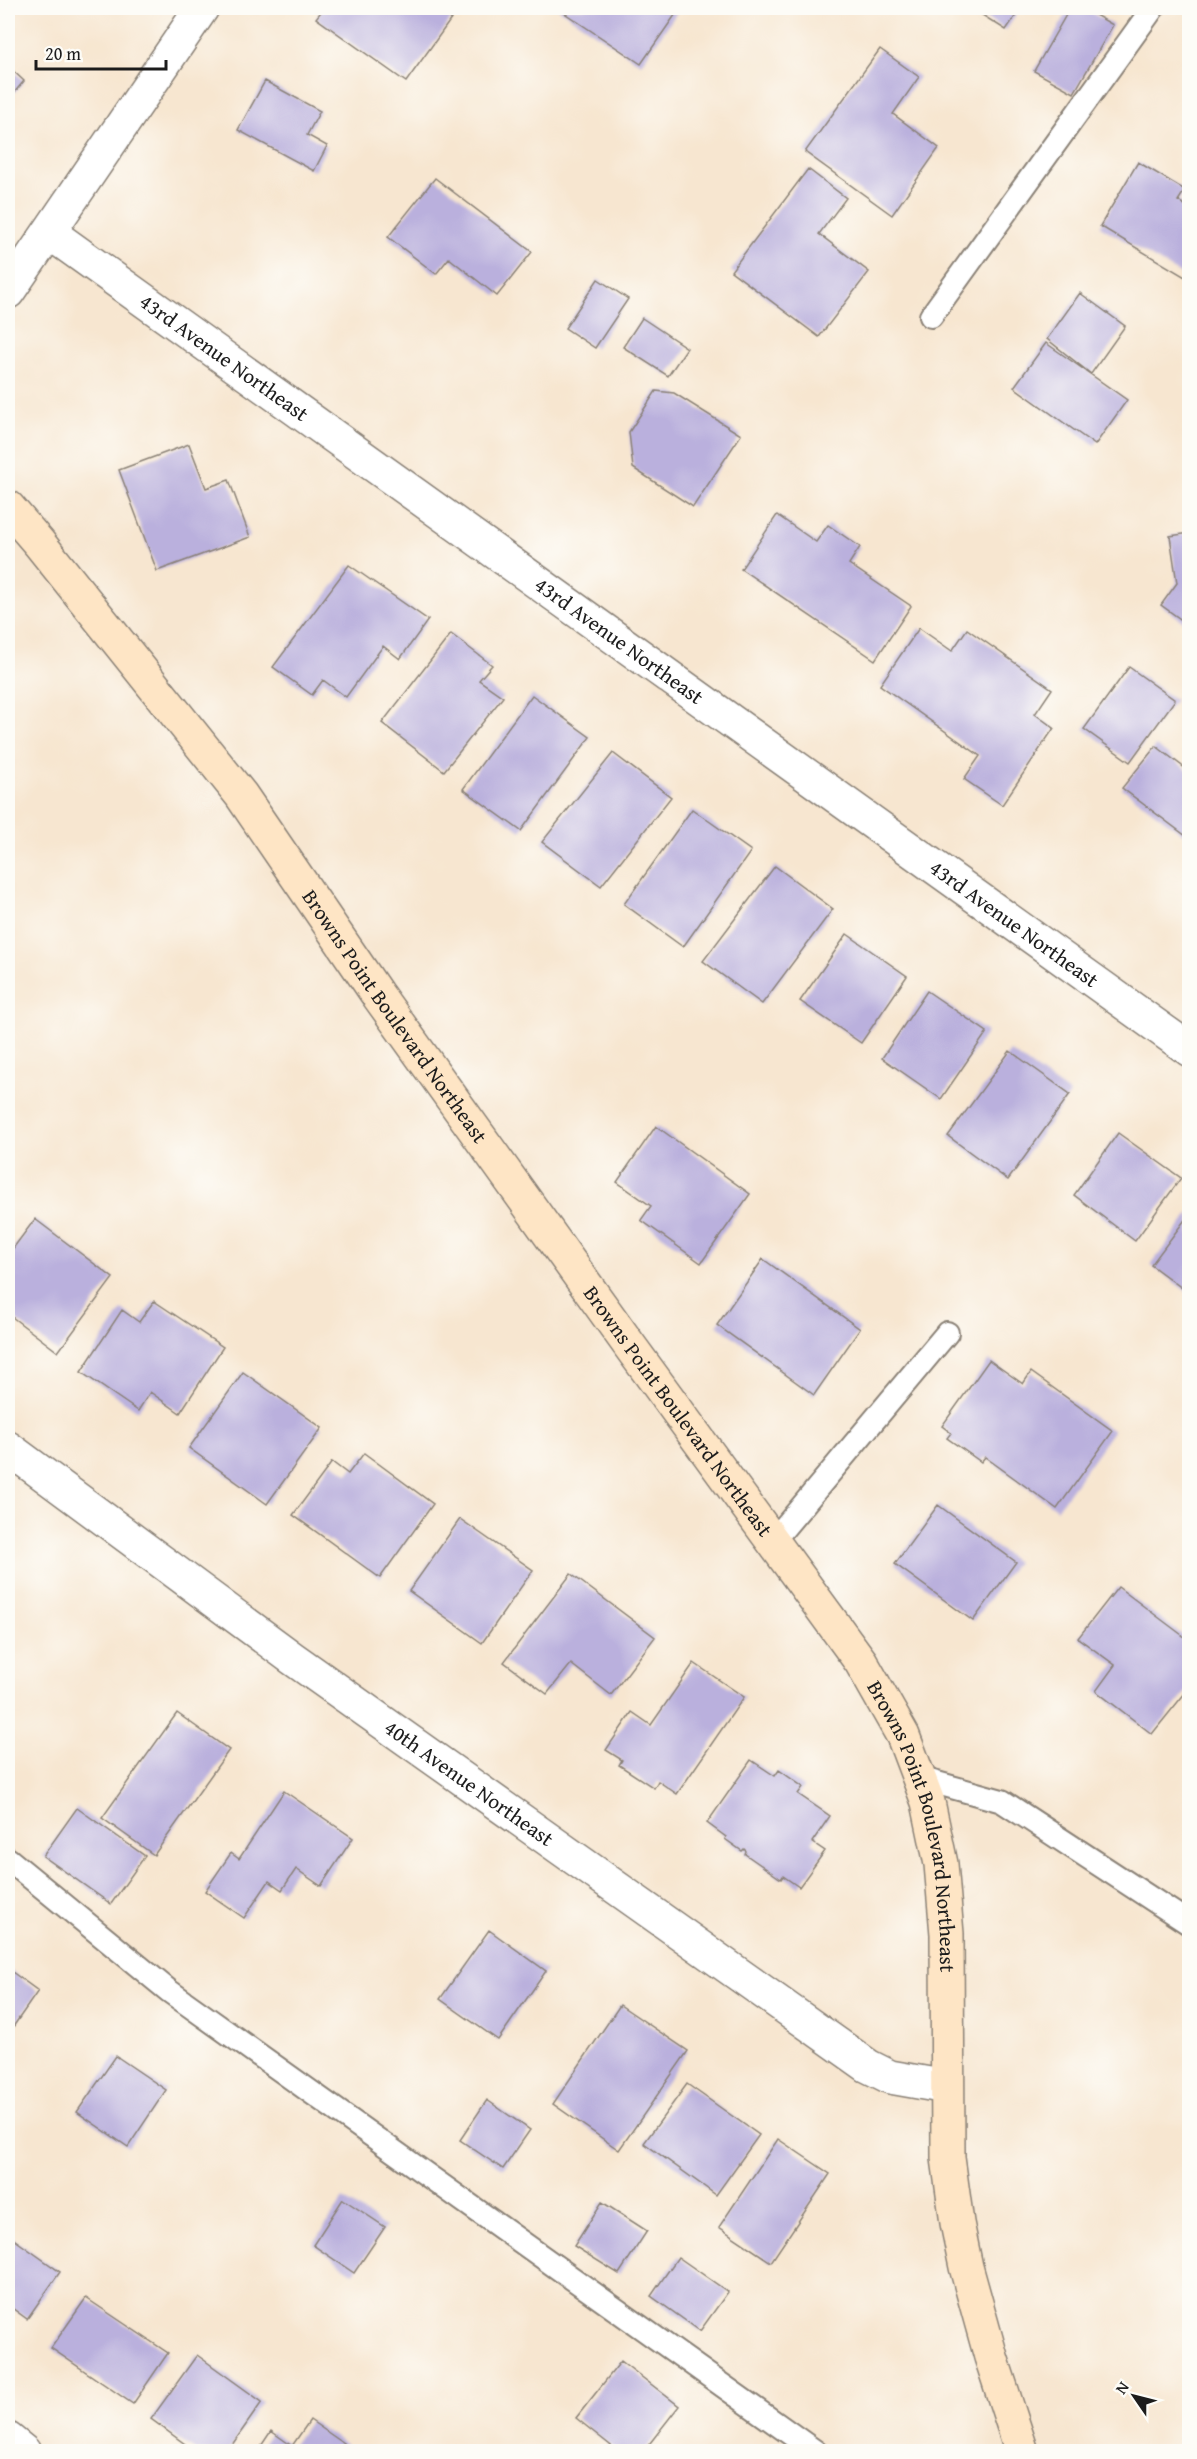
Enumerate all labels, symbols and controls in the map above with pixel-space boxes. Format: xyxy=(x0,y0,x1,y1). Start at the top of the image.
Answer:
scale bar xyxy=(36,33,166,71)
text: 20 m xyxy=(45,40,81,67)
street label: 43rd Avenue Northeast xyxy=(133,286,316,429)
street label: 43rd Avenue Northeast xyxy=(528,569,711,712)
street label: 43rd Avenue Northeast xyxy=(923,852,1106,995)
street label: Browns Point Boulevard Northeast xyxy=(295,883,496,1150)
street label: Browns Point Boulevard Northeast xyxy=(576,1279,781,1543)
street label: Browns Point Boulevard Northeast xyxy=(860,1675,963,1973)
street label: 40th Avenue Northeast xyxy=(378,1712,561,1854)
north arrow xyxy=(1104,2366,1164,2426)
text: N xyxy=(1109,2376,1135,2399)

